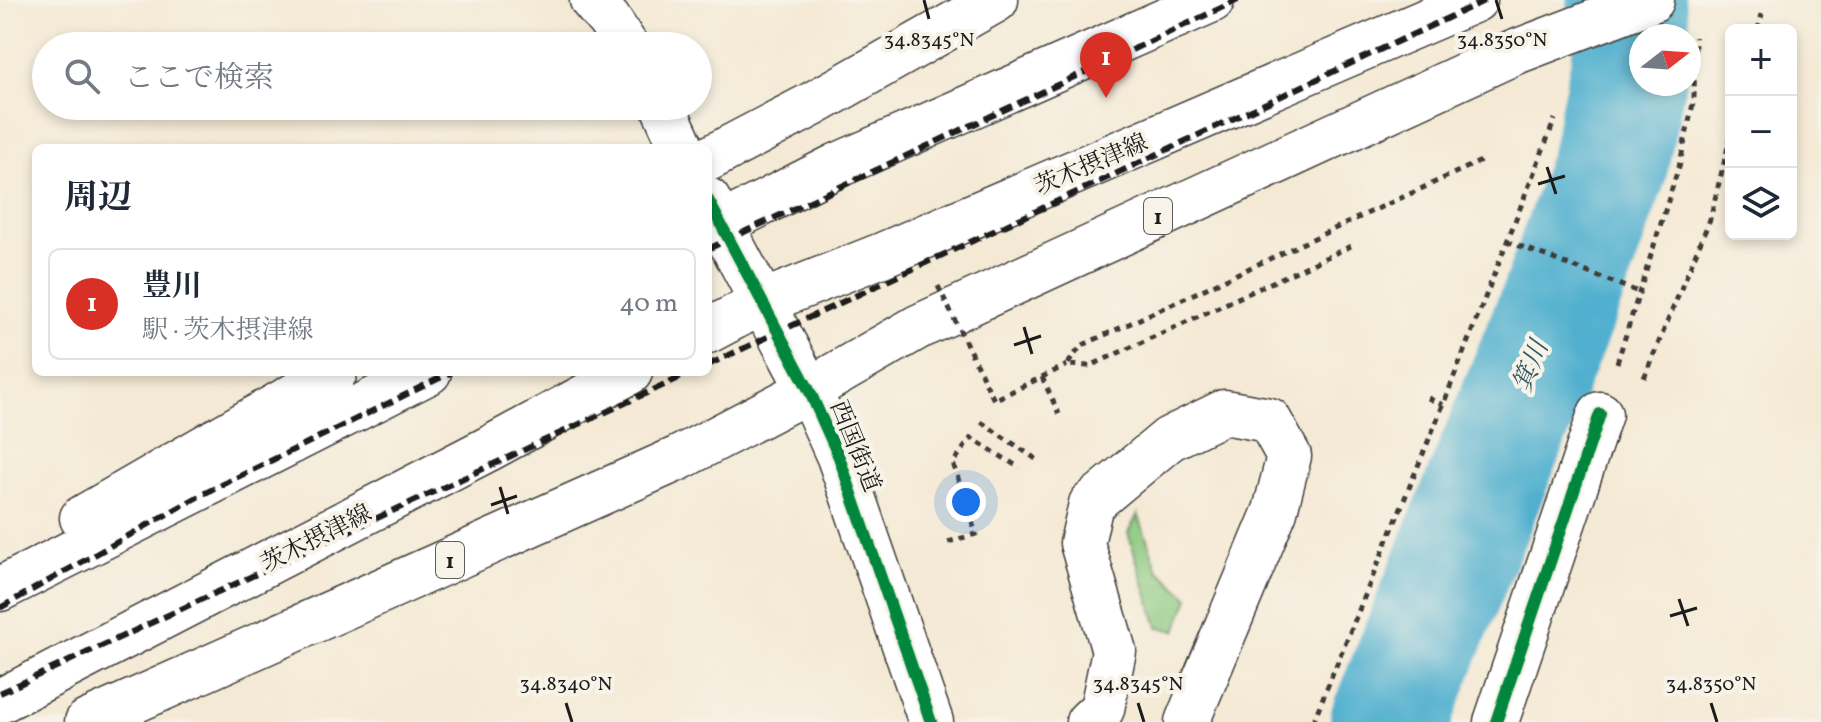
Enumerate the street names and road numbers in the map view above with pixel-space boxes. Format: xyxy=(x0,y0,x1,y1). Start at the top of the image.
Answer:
street label: 茨木摂津線 xyxy=(1030,127,1154,205)
road number: 1 xyxy=(1144,198,1172,234)
street label: 西国街道 xyxy=(820,396,888,498)
street label: 茨木摂津線 xyxy=(256,497,378,582)
road number: 1 xyxy=(436,542,464,578)

